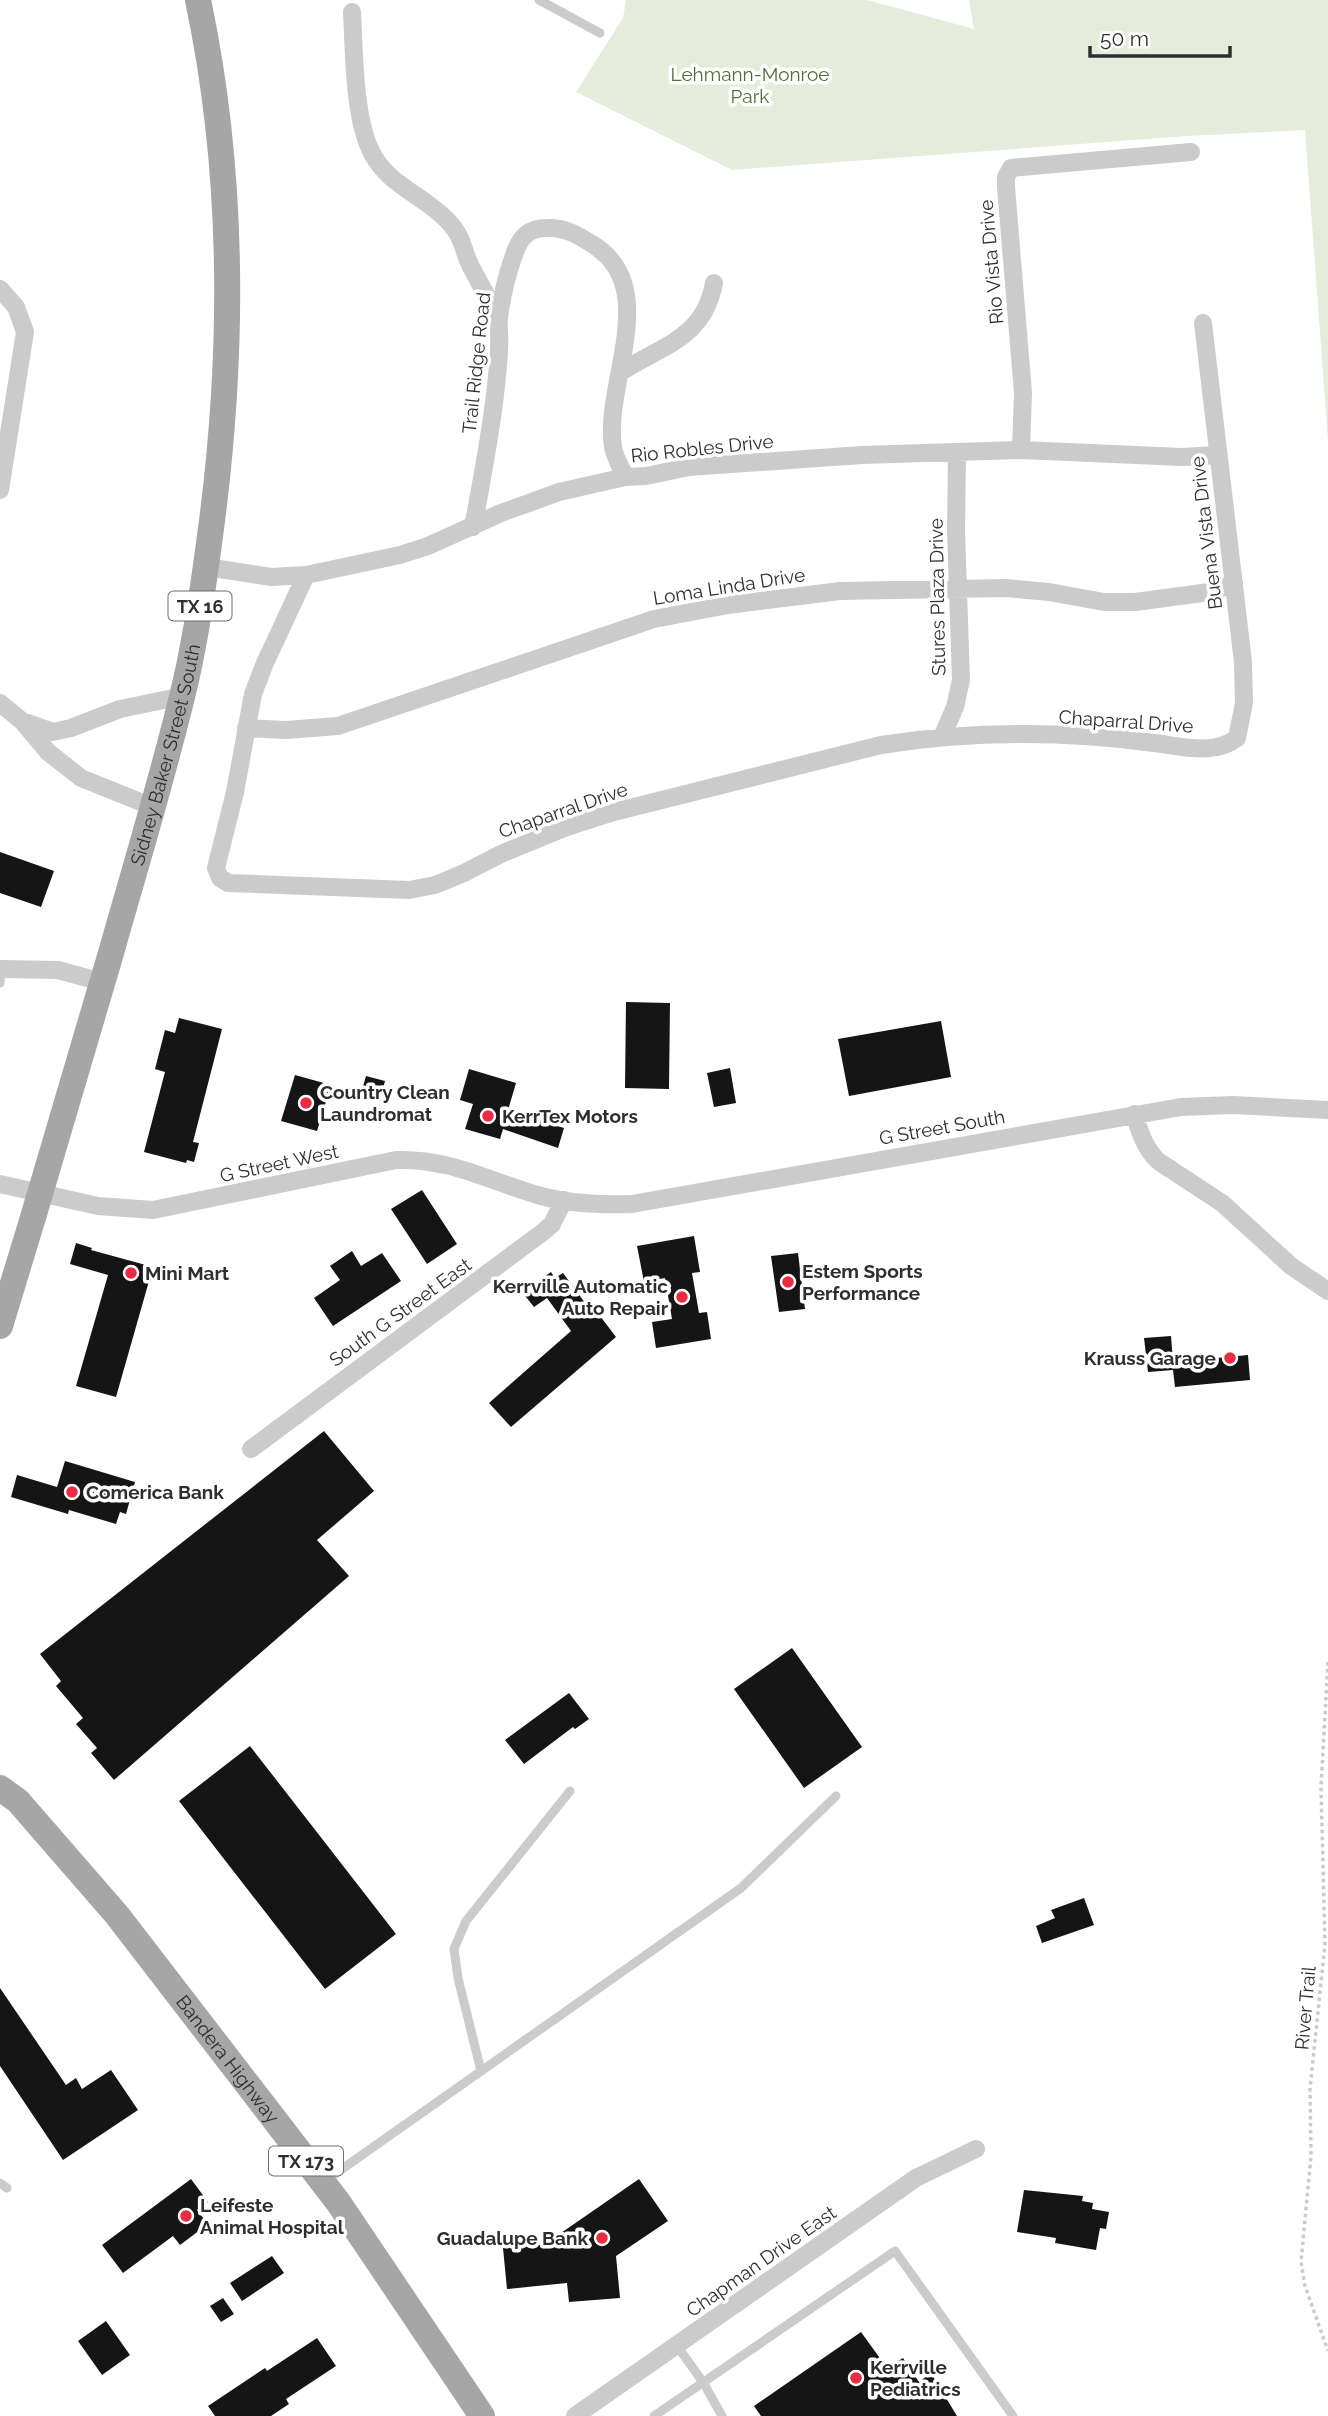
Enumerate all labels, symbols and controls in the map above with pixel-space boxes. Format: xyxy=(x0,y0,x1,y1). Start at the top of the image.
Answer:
scale bar xyxy=(1090,14,1230,58)
text: 50 m xyxy=(1100,26,1149,51)
park label: Lehmann-Monroe Park xyxy=(671,63,829,107)
street label: Rio Vista Drive xyxy=(975,199,1007,325)
street label: Trail Ridge Road xyxy=(458,291,494,435)
street label: Rio Robles Drive xyxy=(630,430,774,466)
street label: Buena Vista Drive xyxy=(1186,455,1226,611)
street label: Stures Plaza Drive xyxy=(925,518,949,676)
street label: Loma Linda Drive xyxy=(651,563,807,609)
road number: TX 16 xyxy=(168,592,232,620)
street label: Sidney Baker Street South xyxy=(126,642,204,868)
street label: Chaparral Drive xyxy=(1058,705,1194,737)
street label: Chaparral Drive xyxy=(496,778,630,842)
place label: Country Clean Laundromat xyxy=(320,1081,450,1125)
marker: Country Clean Laundromat xyxy=(298,1095,314,1111)
place label: KerrTex Motors xyxy=(502,1105,638,1127)
street label: G Street South xyxy=(877,1105,1007,1149)
marker: KerrTex Motors xyxy=(480,1108,496,1124)
street label: G Street West xyxy=(218,1140,341,1186)
street label: South G Street East xyxy=(325,1253,476,1371)
place label: Estem Sports Performance xyxy=(802,1260,923,1304)
place label: Mini Mart xyxy=(145,1262,230,1284)
marker: Mini Mart xyxy=(123,1265,139,1281)
marker: Estem Sports Performance xyxy=(780,1274,796,1290)
place label: Kerrville Automatic Auto Repair xyxy=(493,1275,669,1319)
marker: Kerrville Automatic Auto Repair xyxy=(674,1289,690,1305)
place label: Krauss Garage xyxy=(1084,1347,1216,1369)
marker: Krauss Garage xyxy=(1222,1350,1238,1366)
place label: Comerica Bank xyxy=(86,1481,224,1503)
marker: Comerica Bank xyxy=(64,1484,80,1500)
street label: River Trail xyxy=(1290,1964,1320,2051)
street label: Bandera Highway xyxy=(172,1991,284,2127)
road number: TX 173 xyxy=(269,2146,343,2176)
place label: Leifeste Animal Hospital xyxy=(200,2194,345,2238)
street label: Chapman Drive East xyxy=(682,2201,841,2321)
marker: Leifeste Animal Hospital xyxy=(178,2208,194,2224)
place label: Guadalupe Bank xyxy=(437,2227,588,2249)
marker: Guadalupe Bank xyxy=(594,2230,610,2246)
place label: Kerrville Pediatrics xyxy=(870,2356,961,2400)
marker: Kerrville Pediatrics xyxy=(848,2370,864,2386)

